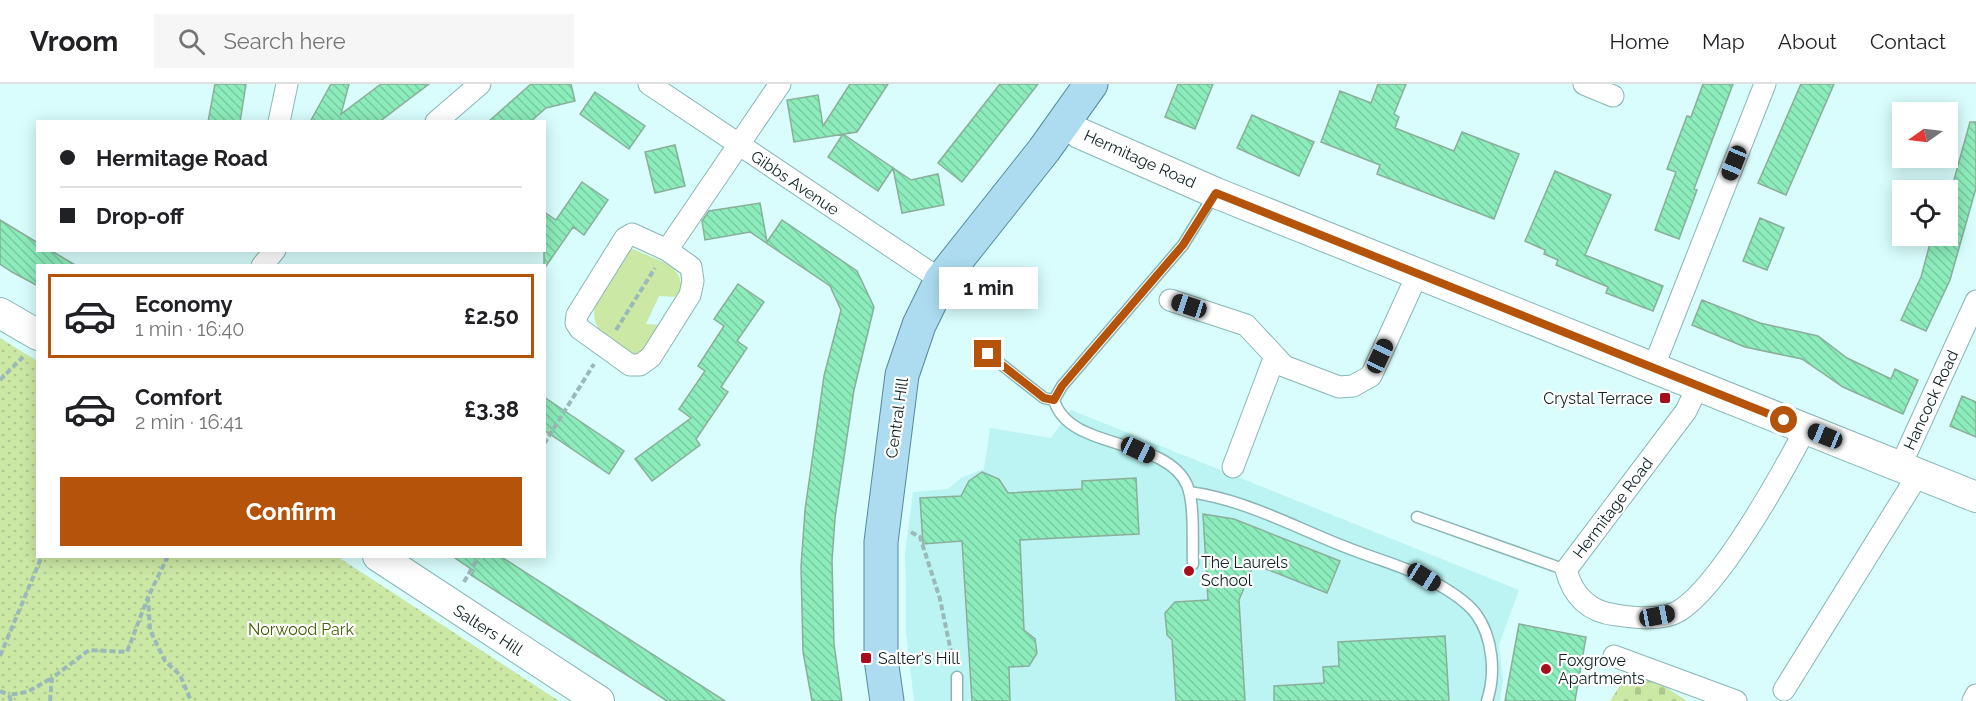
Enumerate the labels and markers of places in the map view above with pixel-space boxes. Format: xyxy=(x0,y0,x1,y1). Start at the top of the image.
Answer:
place label: Crystal Terrace xyxy=(1543,389,1653,408)
marker: Crystal Terrace xyxy=(1658,391,1672,405)
place label: The Laurels School xyxy=(1201,553,1288,590)
marker: The Laurels School xyxy=(1182,564,1196,578)
place label: Salter's Hill xyxy=(878,649,960,668)
marker: Salter's Hill xyxy=(859,651,873,665)
place label: Foxgrove Apartments xyxy=(1558,651,1645,688)
marker: Foxgrove Apartments xyxy=(1539,662,1553,676)

